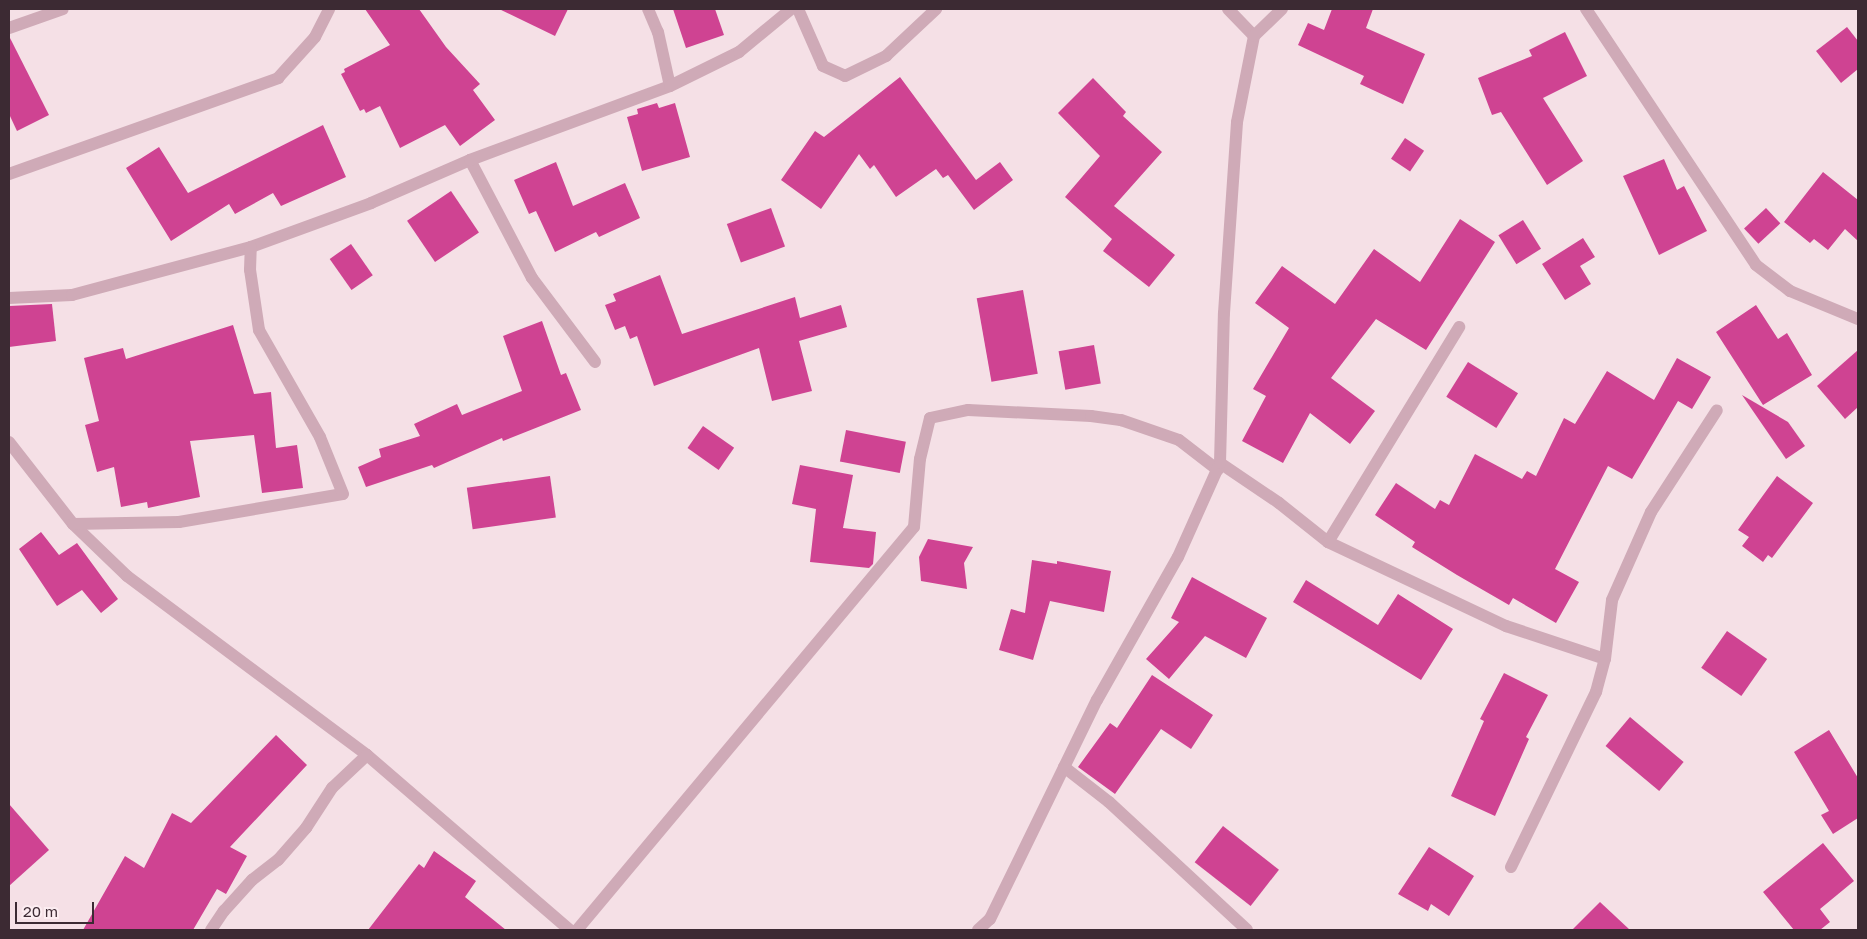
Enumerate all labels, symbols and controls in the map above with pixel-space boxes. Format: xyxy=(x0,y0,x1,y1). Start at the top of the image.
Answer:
scale bar xyxy=(18,892,96,924)
text: 20 m xyxy=(23,902,58,920)

